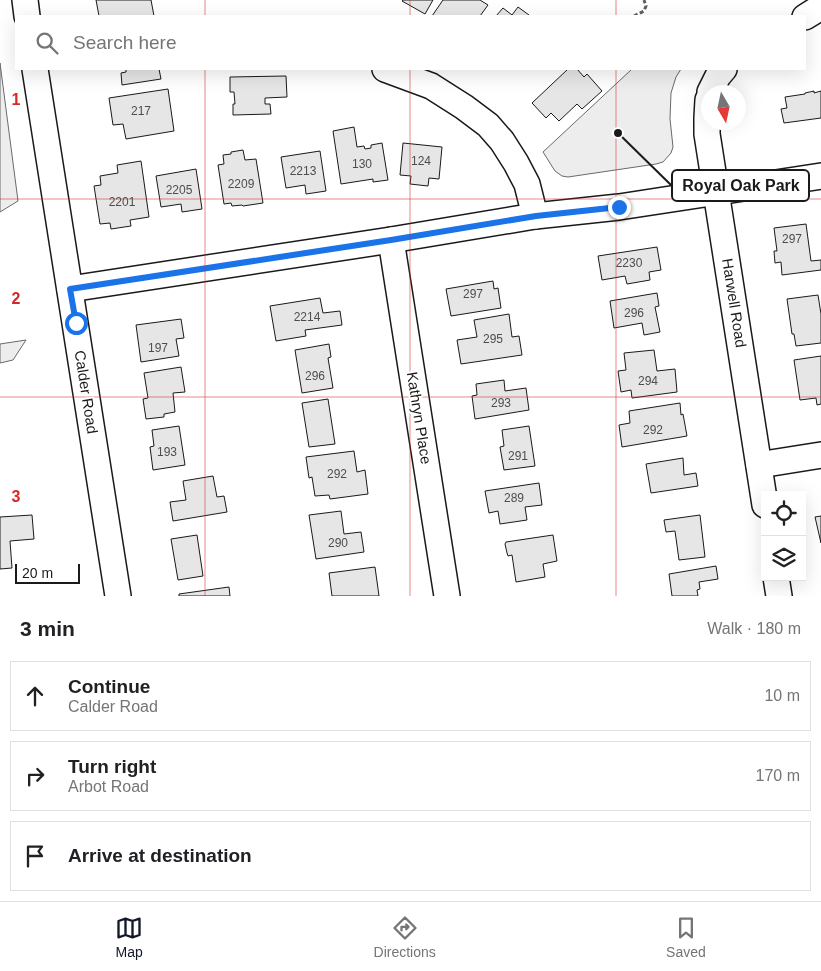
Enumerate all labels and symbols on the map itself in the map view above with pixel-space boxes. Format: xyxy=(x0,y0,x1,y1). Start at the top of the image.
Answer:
north arrow xyxy=(701,85,746,130)
text: 1 xyxy=(12,91,21,108)
house number: 217 xyxy=(131,104,151,118)
house number: 124 xyxy=(411,154,431,168)
house number: 130 xyxy=(352,157,372,171)
house number: 2213 xyxy=(290,164,317,178)
callout: Royal Oak Park xyxy=(672,170,809,201)
house number: 2209 xyxy=(228,177,255,191)
text: Royal Oak Park xyxy=(682,177,800,194)
house number: 2205 xyxy=(166,183,193,197)
house number: 2201 xyxy=(109,195,136,209)
route end xyxy=(608,196,631,219)
house number: 297 xyxy=(782,232,802,246)
house number: 2230 xyxy=(616,256,643,270)
street label: Harwell Road xyxy=(719,257,750,349)
house number: 297 xyxy=(463,287,483,301)
text: 2 xyxy=(12,290,21,307)
house number: 296 xyxy=(624,306,644,320)
house number: 2214 xyxy=(294,310,321,324)
route start xyxy=(65,312,88,335)
house number: 295 xyxy=(483,332,503,346)
house number: 197 xyxy=(148,341,168,355)
street label: Calder Road xyxy=(72,349,101,435)
house number: 296 xyxy=(305,369,325,383)
street label: Kathryn Place xyxy=(404,370,435,465)
house number: 294 xyxy=(638,374,658,388)
house number: 293 xyxy=(491,396,511,410)
house number: 292 xyxy=(643,423,663,437)
house number: 193 xyxy=(157,445,177,459)
house number: 291 xyxy=(508,449,528,463)
house number: 292 xyxy=(327,467,347,481)
text: 3 xyxy=(12,488,21,505)
house number: 289 xyxy=(504,491,524,505)
house number: 290 xyxy=(328,536,348,550)
scale bar xyxy=(15,561,80,584)

